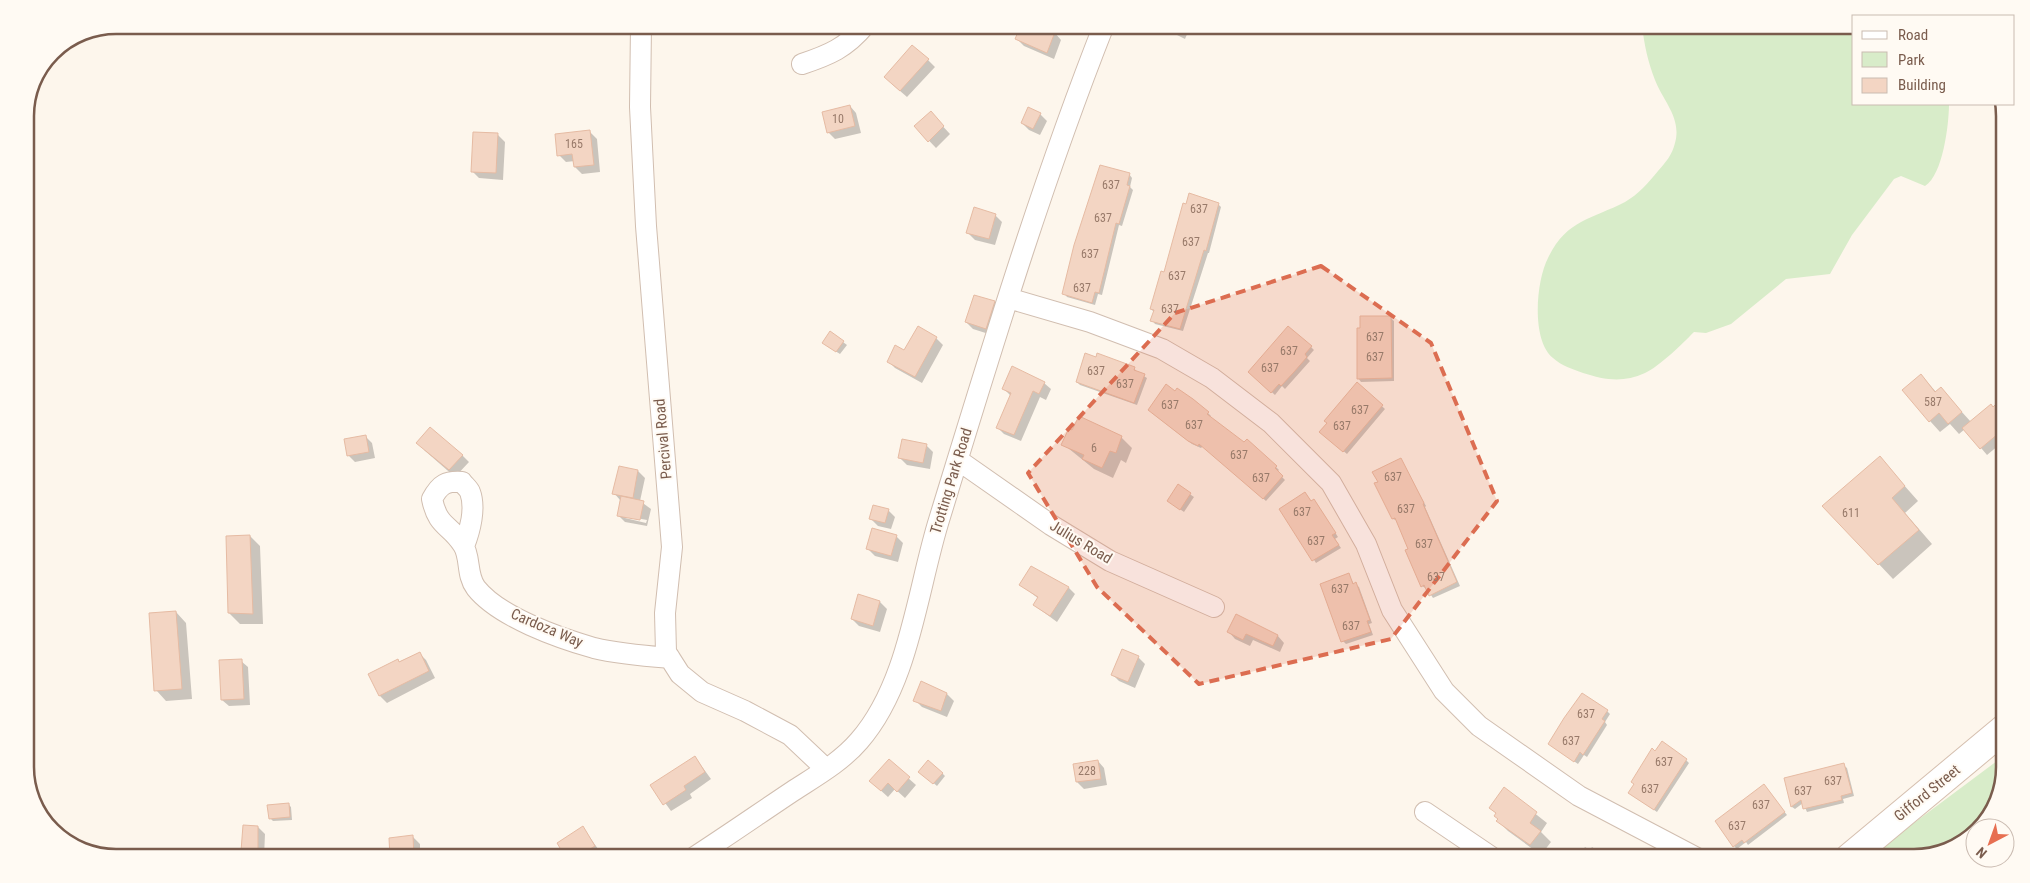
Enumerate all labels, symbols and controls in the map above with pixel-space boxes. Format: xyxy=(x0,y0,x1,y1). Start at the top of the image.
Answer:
legend xyxy=(1852,15,2015,105)
text: Road xyxy=(1898,26,1928,44)
text: Park xyxy=(1898,51,1925,69)
text: Building xyxy=(1898,76,1946,94)
house number: 10 xyxy=(832,112,844,126)
house number: 165 xyxy=(565,137,583,151)
house number: 637 xyxy=(1102,178,1120,192)
house number: 637 xyxy=(1190,202,1208,216)
house number: 637 xyxy=(1094,211,1112,225)
house number: 637 xyxy=(1182,235,1200,249)
house number: 637 xyxy=(1081,247,1099,261)
house number: 637 xyxy=(1168,269,1186,283)
house number: 637 xyxy=(1073,281,1091,295)
house number: 637 xyxy=(1161,302,1179,316)
house number: 637 xyxy=(1366,330,1384,344)
house number: 637 xyxy=(1280,344,1298,358)
house number: 637 xyxy=(1366,350,1384,364)
house number: 637 xyxy=(1261,361,1279,375)
house number: 637 xyxy=(1087,364,1105,378)
house number: 637 xyxy=(1116,377,1134,391)
house number: 587 xyxy=(1924,395,1942,409)
street label: Percival Road xyxy=(651,398,675,480)
house number: 637 xyxy=(1161,398,1179,412)
house number: 637 xyxy=(1351,403,1369,417)
house number: 637 xyxy=(1185,418,1203,432)
house number: 637 xyxy=(1333,419,1351,433)
street label: Trotting Park Road xyxy=(926,426,976,536)
house number: 6 xyxy=(1091,441,1097,455)
house number: 637 xyxy=(1230,448,1248,462)
house number: 637 xyxy=(1384,470,1402,484)
house number: 637 xyxy=(1252,471,1270,485)
house number: 637 xyxy=(1397,502,1415,516)
house number: 637 xyxy=(1293,505,1311,519)
house number: 611 xyxy=(1842,506,1860,520)
street label: Julius Road xyxy=(1047,517,1115,567)
house number: 637 xyxy=(1307,534,1325,548)
house number: 637 xyxy=(1415,537,1433,551)
house number: 637 xyxy=(1427,570,1445,584)
house number: 637 xyxy=(1331,582,1349,596)
street label: Cardoza Way xyxy=(508,605,586,651)
house number: 637 xyxy=(1342,619,1360,633)
house number: 637 xyxy=(1577,707,1595,721)
house number: 637 xyxy=(1562,734,1580,748)
house number: 637 xyxy=(1655,755,1673,769)
street label: Gifford Street xyxy=(1890,761,1964,825)
house number: 228 xyxy=(1078,764,1096,778)
house number: 637 xyxy=(1824,774,1842,788)
house number: 637 xyxy=(1641,782,1659,796)
house number: 637 xyxy=(1794,784,1812,798)
house number: 637 xyxy=(1752,798,1770,812)
north arrow xyxy=(1965,818,2015,868)
house number: 637 xyxy=(1728,819,1746,833)
text: N xyxy=(1973,844,1990,862)

